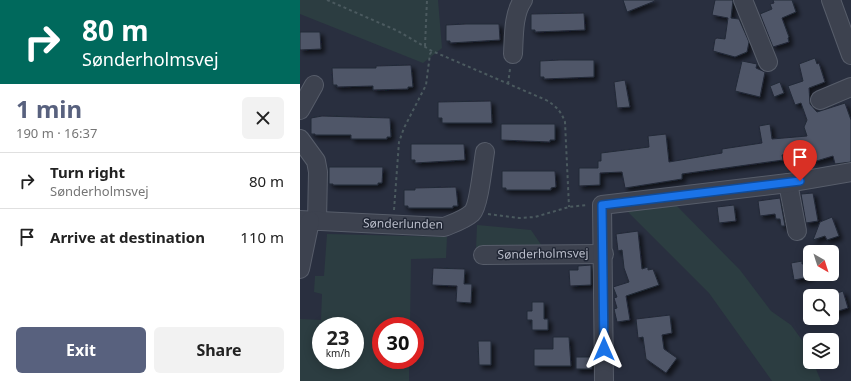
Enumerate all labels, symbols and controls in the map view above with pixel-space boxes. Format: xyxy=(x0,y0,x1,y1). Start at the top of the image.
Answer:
text: 80 m xyxy=(82,11,149,49)
icon: right xyxy=(16,16,68,68)
text: Sønderholmsvej xyxy=(82,47,219,71)
text: 1 min xyxy=(16,92,82,125)
button: close xyxy=(242,97,284,139)
text: 190 m · 16:37 xyxy=(16,124,97,142)
pin xyxy=(783,140,817,181)
icon: arrive xyxy=(789,146,811,168)
text: Turn right xyxy=(50,162,125,182)
icon: right xyxy=(16,170,38,192)
text: 80 m xyxy=(249,171,284,191)
text: Sønderholmsvej xyxy=(50,182,149,200)
street label: Sønderlunden xyxy=(363,214,443,233)
icon: arrive xyxy=(16,226,38,248)
text: Arrive at destination xyxy=(50,227,205,247)
text: 110 m xyxy=(240,227,284,247)
street label: Sønderholmsvej xyxy=(497,244,589,263)
north arrow xyxy=(803,245,839,281)
map controls xyxy=(803,245,839,369)
button: search xyxy=(803,289,839,325)
speed limit sign: 30 xyxy=(372,317,424,369)
text: 23 xyxy=(327,324,349,351)
button: Exit xyxy=(16,327,146,373)
button: Share xyxy=(154,327,284,373)
position arrow xyxy=(583,328,625,370)
button: layers xyxy=(803,333,839,369)
text: km/h xyxy=(326,346,350,360)

